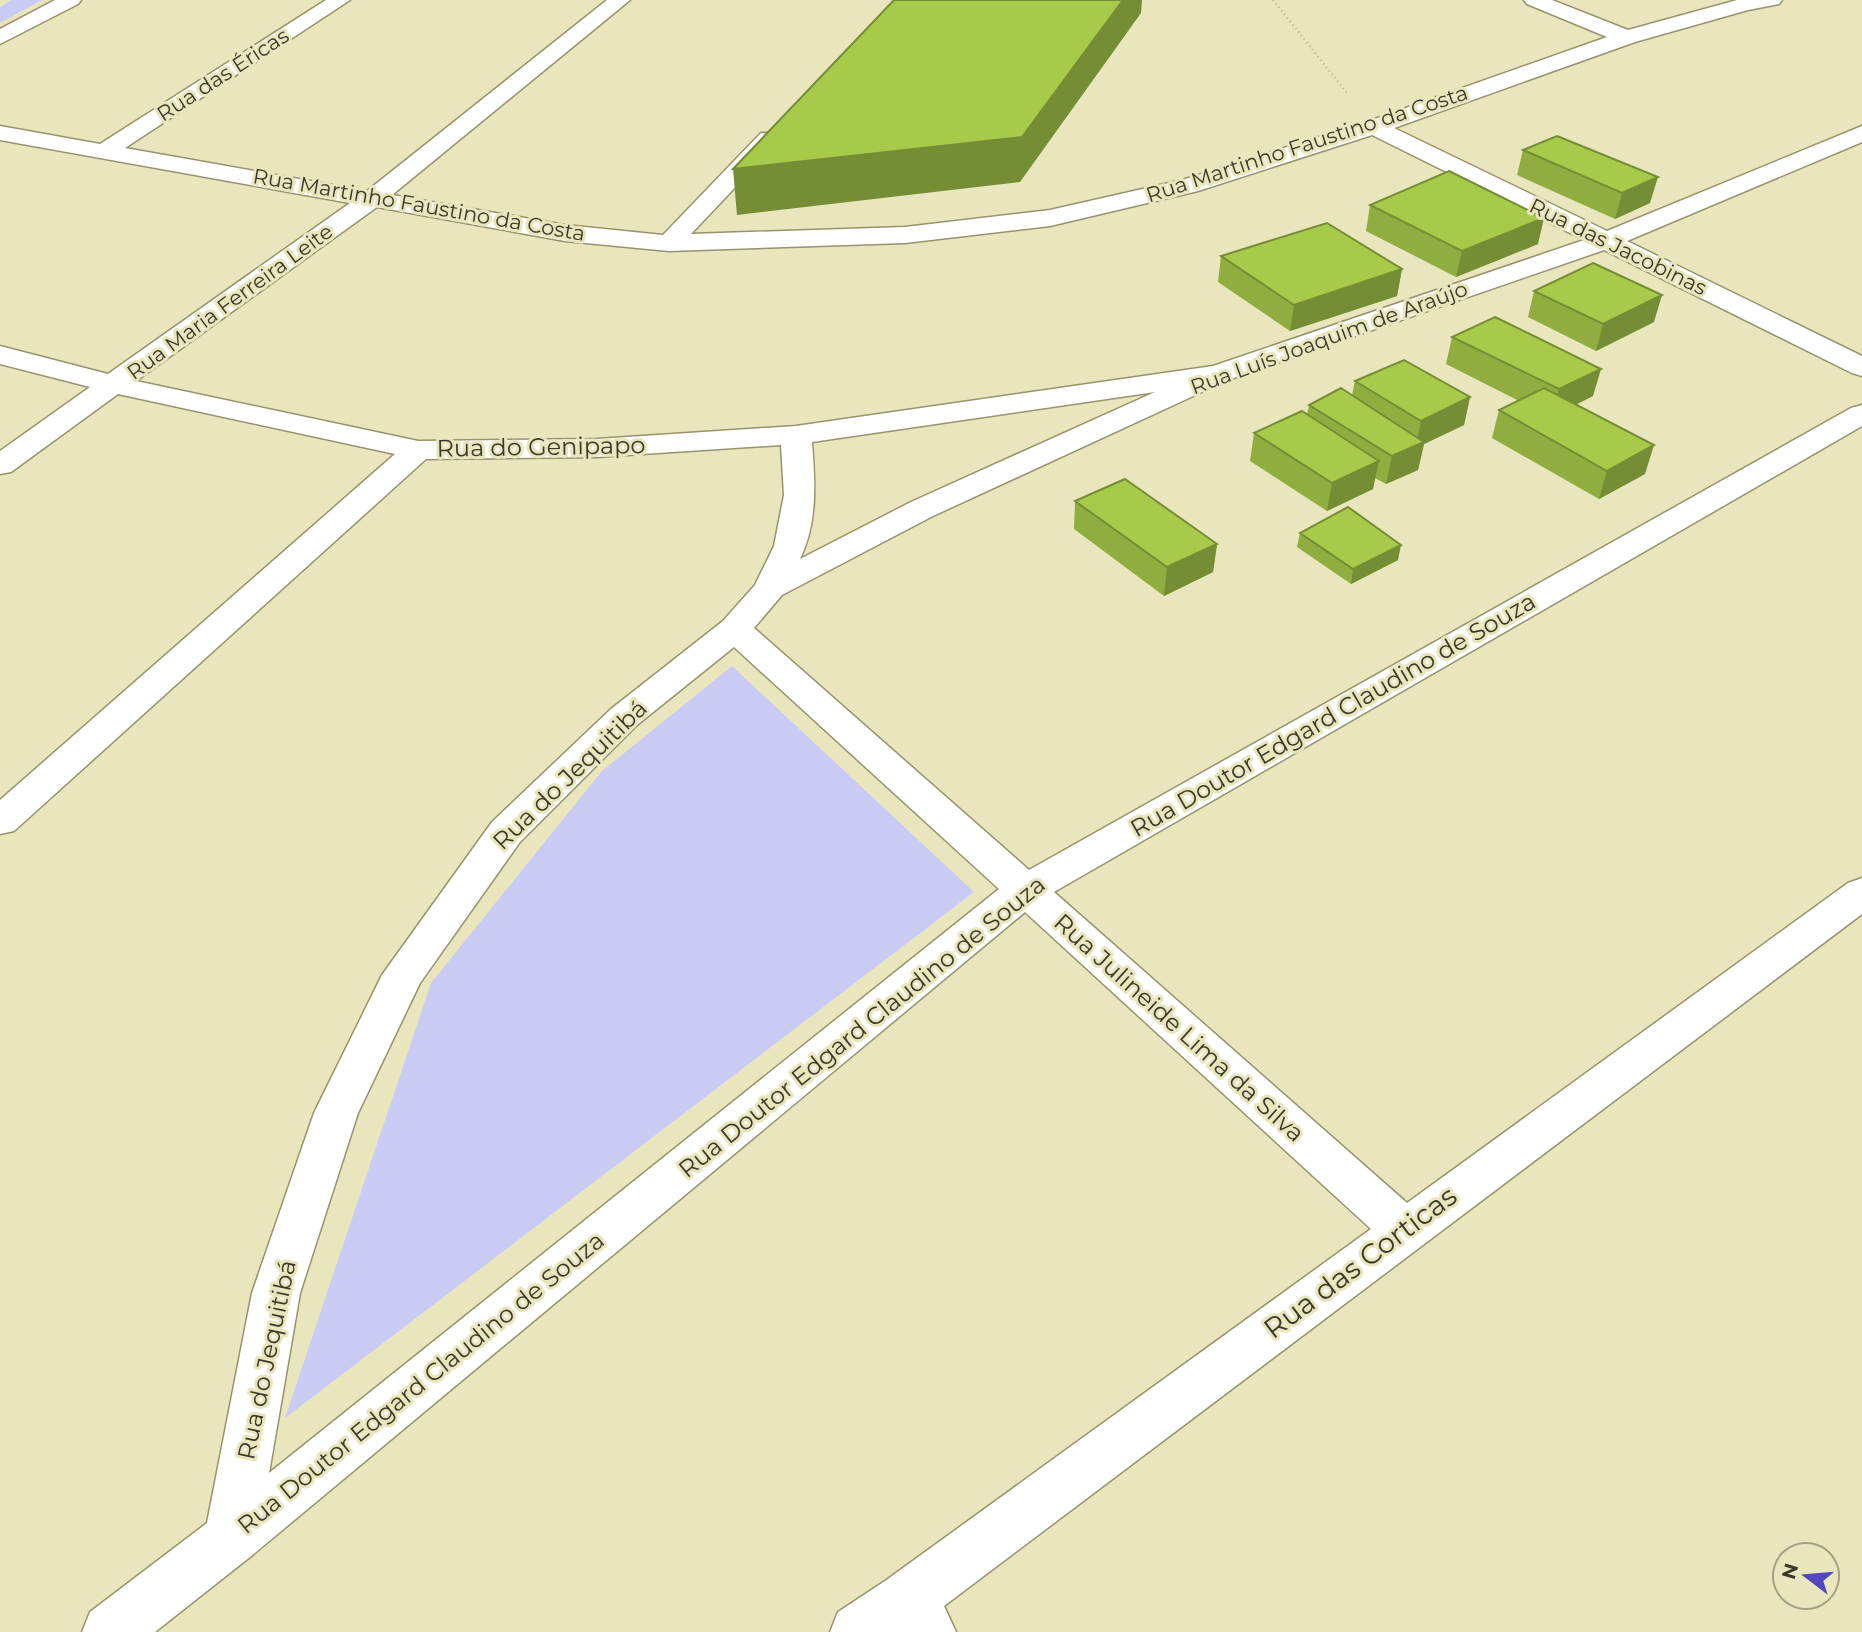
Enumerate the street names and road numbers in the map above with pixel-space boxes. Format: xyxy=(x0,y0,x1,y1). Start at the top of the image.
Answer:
street label: Rua das Éricas xyxy=(152,23,293,126)
street label: Rua Martinho Faustino da Costa xyxy=(1143,80,1471,207)
street label: Rua Martinho Faustino da Costa xyxy=(251,163,587,246)
street label: Rua das Jacobinas xyxy=(1526,193,1711,300)
street label: Rua Maria Ferreira Leite xyxy=(122,218,338,385)
street label: Rua Luís Joaquim de Araújo xyxy=(1187,276,1471,399)
street label: Rua do Genipapo xyxy=(436,430,646,463)
street label: Rua Doutor Edgard Claudino de Souza xyxy=(1125,586,1541,843)
street label: Rua do Jequitibá xyxy=(486,694,653,856)
street label: Rua Doutor Edgard Claudino de Souza xyxy=(673,870,1051,1184)
street label: Rua Julineide Lima da Silva xyxy=(1048,908,1310,1148)
street label: Rua das Corticas xyxy=(1257,1178,1463,1346)
street label: Rua Doutor Edgard Claudino de Souza xyxy=(232,1226,610,1540)
street label: Rua do Jequitibá xyxy=(231,1257,302,1462)

